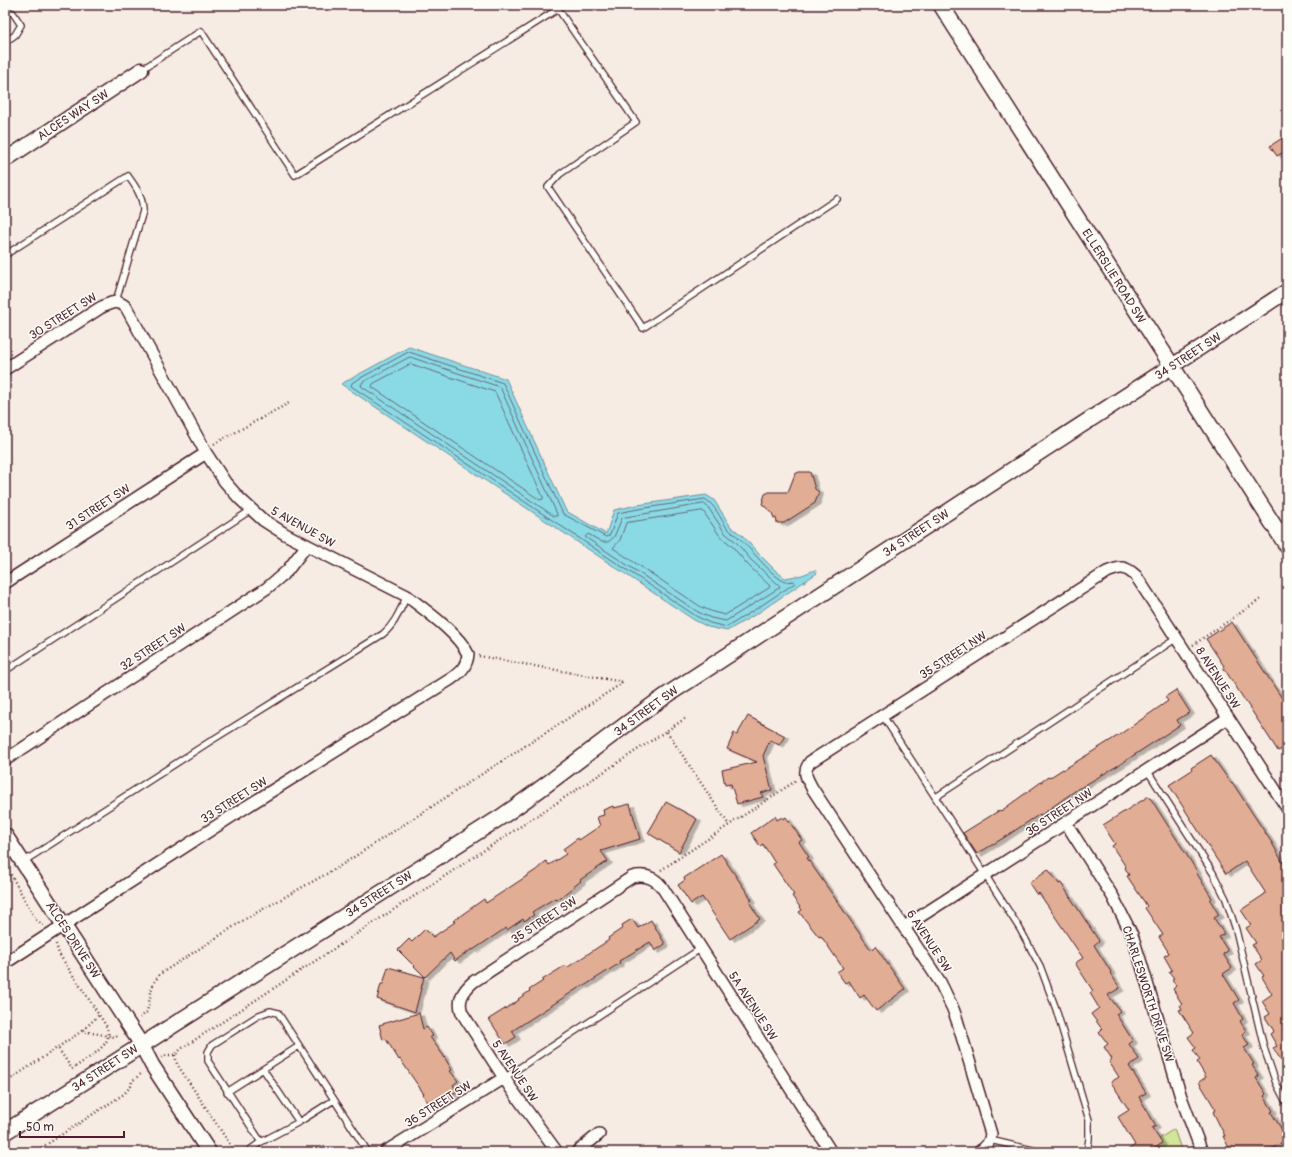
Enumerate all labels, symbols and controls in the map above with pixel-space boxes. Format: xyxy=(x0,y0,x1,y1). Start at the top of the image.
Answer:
street label: ALCES WAY SW xyxy=(35,87,112,144)
street label: ELLERSLIE ROAD SW xyxy=(1078,226,1149,326)
street label: 30 STREET SW xyxy=(27,290,100,343)
street label: 34 STREET SW xyxy=(1152,329,1224,383)
street label: 31 STREET SW xyxy=(63,481,133,534)
street label: 5 AVENUE SW xyxy=(268,504,338,551)
street label: 34 STREET SW xyxy=(880,506,952,560)
street label: 32 STREET SW xyxy=(117,621,189,674)
street label: 35 STREET NW xyxy=(917,628,989,683)
street label: 8 AVENUE SW xyxy=(1192,645,1243,712)
street label: 34 STREET SW xyxy=(611,683,681,740)
street label: 33 STREET SW xyxy=(198,774,270,827)
street label: 36 STREET NW xyxy=(1023,785,1096,840)
street label: 34 STREET SW xyxy=(343,868,415,921)
street label: 35 STREET SW xyxy=(509,894,580,947)
street label: ALCES DRIVE SW xyxy=(42,899,103,982)
street label: 6 AVENUE SW xyxy=(903,907,954,975)
street label: CHARLESWORTH DRIVE SW xyxy=(1118,924,1177,1064)
street label: 5A AVENUE SW xyxy=(725,969,780,1043)
street label: 5 AVENUE SW xyxy=(488,1038,541,1105)
street label: 34 STREET SW xyxy=(69,1041,141,1095)
street label: 36 STREET SW xyxy=(402,1078,474,1131)
scale bar xyxy=(20,1113,124,1139)
text: 50 m xyxy=(26,1120,54,1135)

